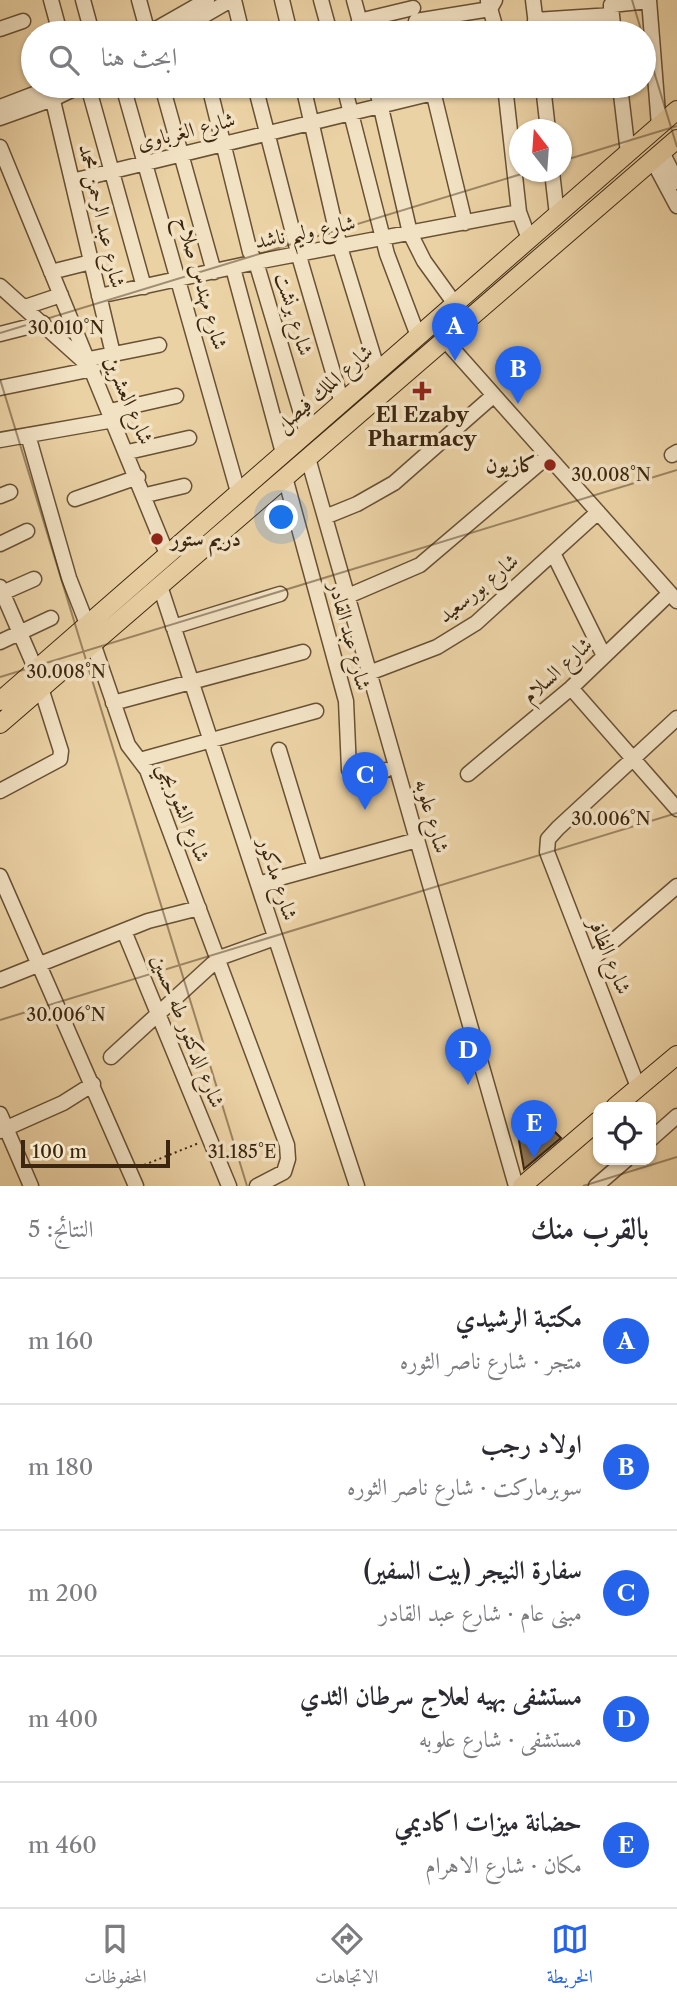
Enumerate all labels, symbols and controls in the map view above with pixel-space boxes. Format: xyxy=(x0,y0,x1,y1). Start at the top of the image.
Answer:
search box xyxy=(21,21,656,98)
icon: search xyxy=(45,41,83,79)
text: ابحث هنا xyxy=(101,41,177,73)
street label: شارع الغرباوى xyxy=(134,106,239,161)
north arrow xyxy=(509,119,572,182)
street label: شارع عبد الرحمن محمد xyxy=(68,141,131,292)
street label: شارع وليم ناشد xyxy=(252,209,359,262)
street label: شارع مهندس صلاح xyxy=(165,213,233,354)
street label: شارع برنشت xyxy=(264,269,319,360)
pin: A xyxy=(432,303,478,361)
text: 30.010°N xyxy=(28,317,104,339)
street label: شارع الملك فيصل xyxy=(270,339,381,441)
pin: B xyxy=(495,346,541,404)
street label: شارع العشرين xyxy=(94,352,159,450)
marker: El Ezaby Pharmacy xyxy=(414,383,430,399)
place label: El Ezaby Pharmacy xyxy=(368,402,478,451)
place label: كازيون xyxy=(486,452,536,478)
marker: كازيون xyxy=(542,457,558,473)
text: 30.008°N xyxy=(571,464,651,486)
your location xyxy=(264,500,298,534)
place label: دريم ستور xyxy=(169,526,241,557)
marker: دريم ستور xyxy=(149,531,165,547)
street label: شارع بورسعيد xyxy=(432,548,527,632)
street label: شارع عبد القادر xyxy=(318,577,377,695)
street label: شارع السلام xyxy=(516,631,601,712)
text: 30.008°N xyxy=(26,661,106,683)
pin: C xyxy=(342,752,388,810)
street label: شارع الشوربجي xyxy=(146,758,216,868)
street label: شارع علوبه xyxy=(404,776,455,857)
text: 30.006°N xyxy=(571,808,651,830)
street label: شارع مدكور xyxy=(247,832,304,925)
street label: شارع الظافر xyxy=(578,912,637,1000)
street label: شارع الدكتور طه حسين xyxy=(141,951,231,1113)
text: 30.006°N xyxy=(26,1004,106,1026)
pin: D xyxy=(445,1027,491,1085)
pin: E xyxy=(511,1100,557,1158)
map controls xyxy=(593,1102,656,1165)
button: locate xyxy=(593,1102,656,1165)
scale bar xyxy=(21,1137,170,1169)
text: 100 m xyxy=(32,1140,87,1163)
text: 31.185°E xyxy=(208,1141,276,1163)
text: بالقرب منك xyxy=(531,1210,649,1247)
text: النتائج: 5 xyxy=(28,1215,93,1243)
text: مكتبة الرشيدي xyxy=(455,1302,582,1334)
text: 160 m xyxy=(28,1327,93,1355)
text: A xyxy=(617,1327,635,1355)
text: متجر · شارع ناصر الثوره xyxy=(400,1347,582,1375)
text: اولاد رجب xyxy=(481,1428,582,1460)
text: 180 m xyxy=(28,1453,93,1481)
text: B xyxy=(617,1453,635,1481)
text: سوبرماركت · شارع ناصر الثوره xyxy=(347,1473,582,1501)
text: سفارة النيجر (بيت السفير) xyxy=(364,1554,582,1586)
text: 200 m xyxy=(28,1579,98,1607)
text: C xyxy=(617,1579,635,1607)
text: مبنى عام · شارع عبد القادر xyxy=(379,1599,582,1627)
text: مستشفى بهيه لعلاج سرطان الثدي xyxy=(300,1680,582,1712)
text: 400 m xyxy=(28,1705,98,1733)
text: D xyxy=(616,1705,636,1733)
text: مستشفى · شارع علوبه xyxy=(419,1725,582,1753)
text: حضانة ميزات اكاديمي xyxy=(394,1806,582,1838)
text: 460 m xyxy=(28,1831,97,1859)
text: E xyxy=(618,1831,634,1859)
text: مكان · شارع الاهرام xyxy=(425,1851,582,1879)
tab: المحفوظات xyxy=(84,1920,147,1995)
tab: الاتجاهات xyxy=(315,1920,378,1995)
tab: الخريطة xyxy=(547,1920,593,1995)

